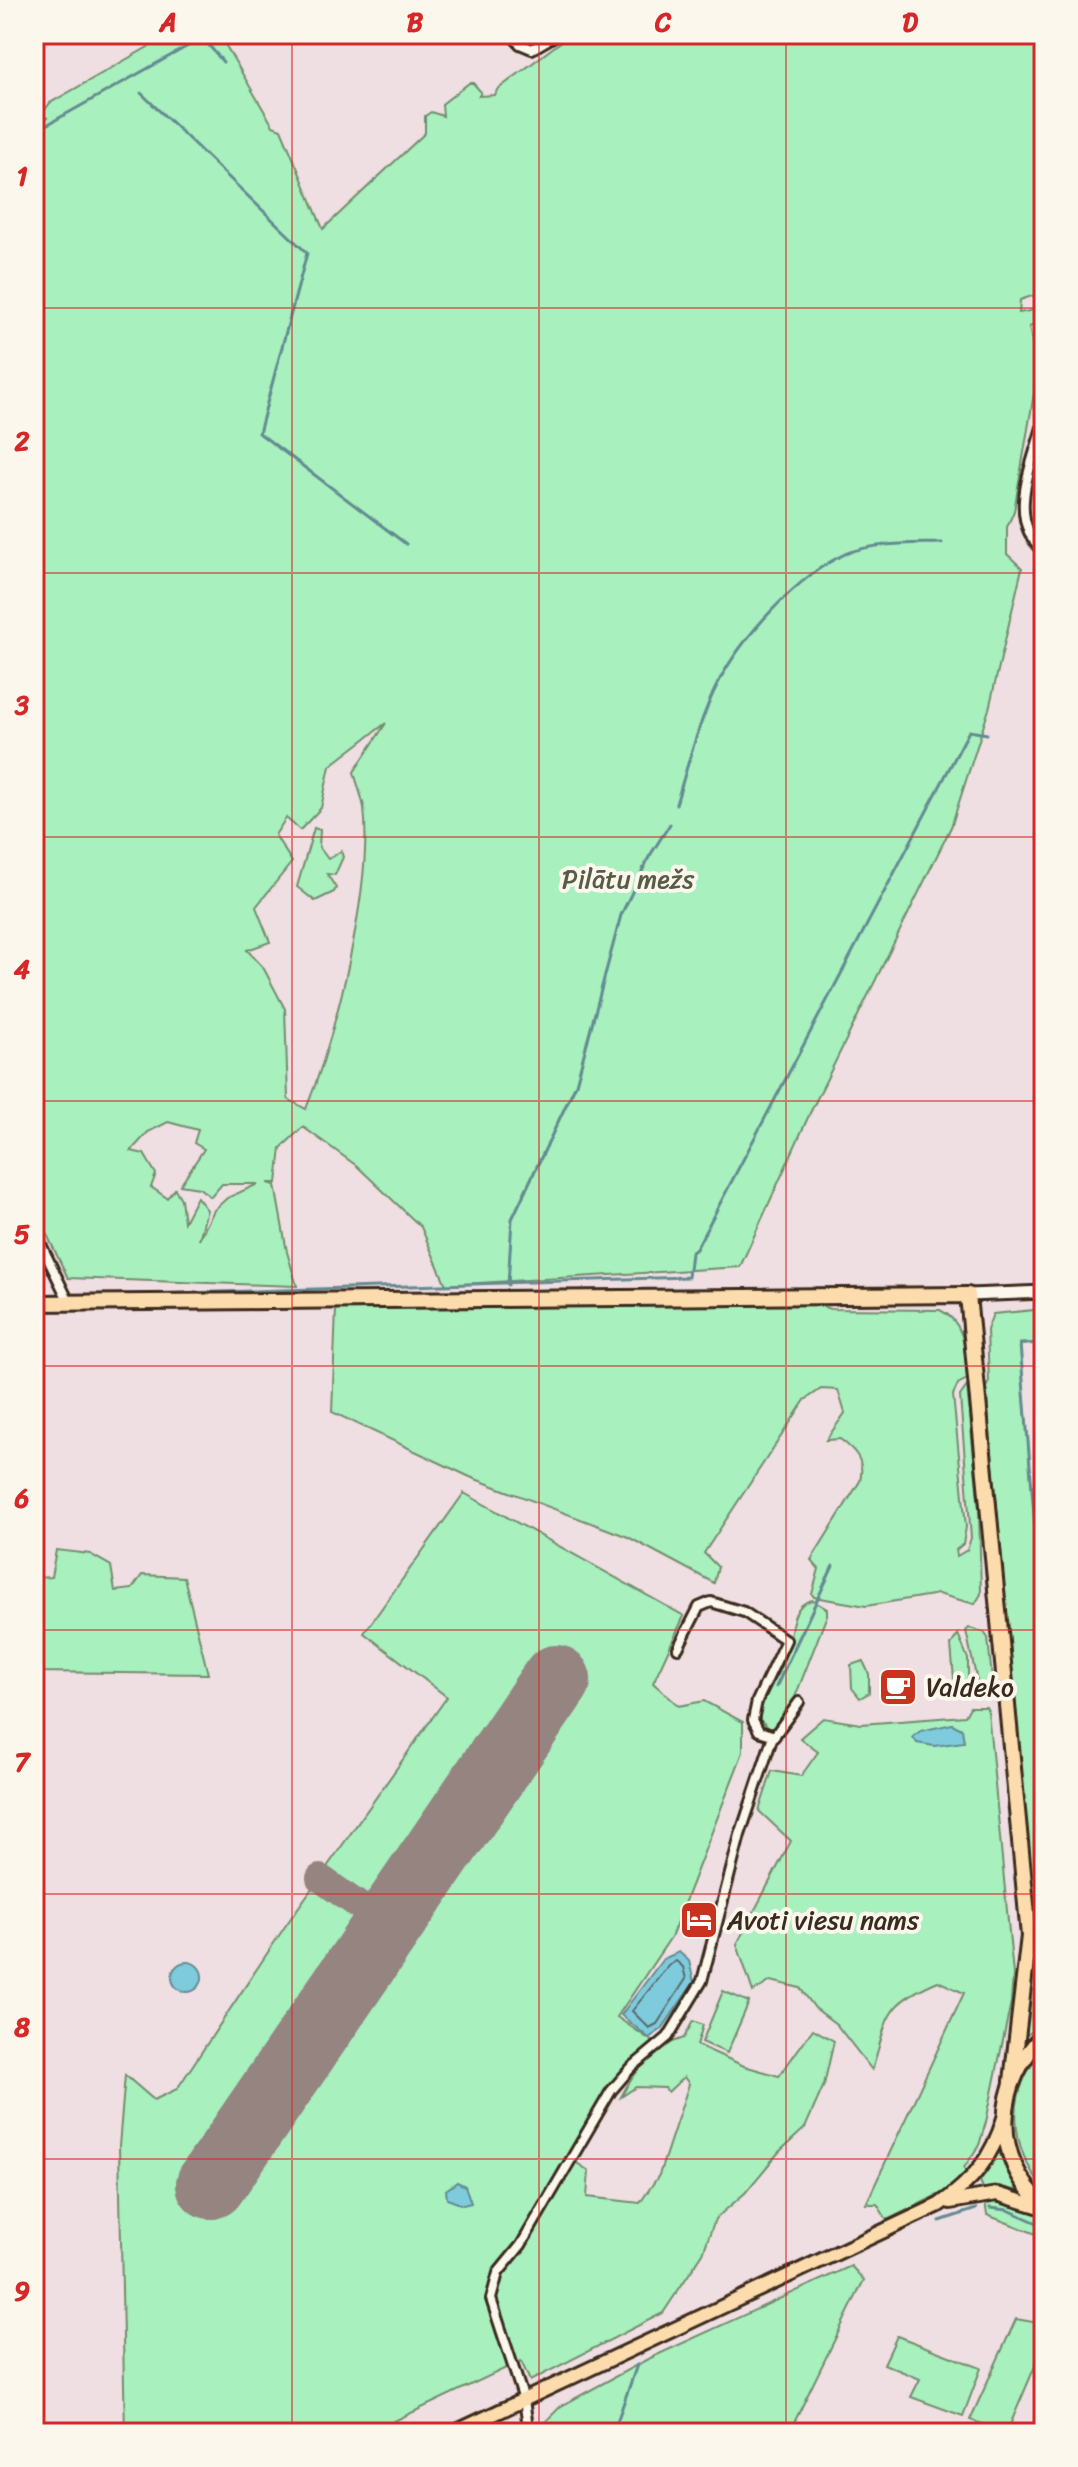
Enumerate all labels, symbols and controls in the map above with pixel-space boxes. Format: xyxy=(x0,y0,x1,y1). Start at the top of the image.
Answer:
text: A xyxy=(158,0,177,45)
text: B xyxy=(407,0,424,45)
text: C xyxy=(654,0,672,45)
text: D xyxy=(902,0,918,45)
text: 1 xyxy=(16,153,28,199)
text: 2 xyxy=(13,418,30,464)
text: 3 xyxy=(14,682,30,728)
park label: Pilātu mežs xyxy=(562,856,695,902)
text: 4 xyxy=(14,946,30,992)
text: 5 xyxy=(14,1211,30,1257)
text: 6 xyxy=(14,1475,30,1521)
place label: Valdeko xyxy=(926,1664,1014,1710)
cafe icon: Valdeko xyxy=(877,1666,919,1708)
text: 7 xyxy=(15,1739,32,1785)
place label: Avoti viesu nams xyxy=(726,1897,920,1943)
hotel icon: Avoti viesu nams xyxy=(678,1899,720,1941)
text: 8 xyxy=(13,2004,30,2050)
text: 9 xyxy=(14,2268,30,2314)

